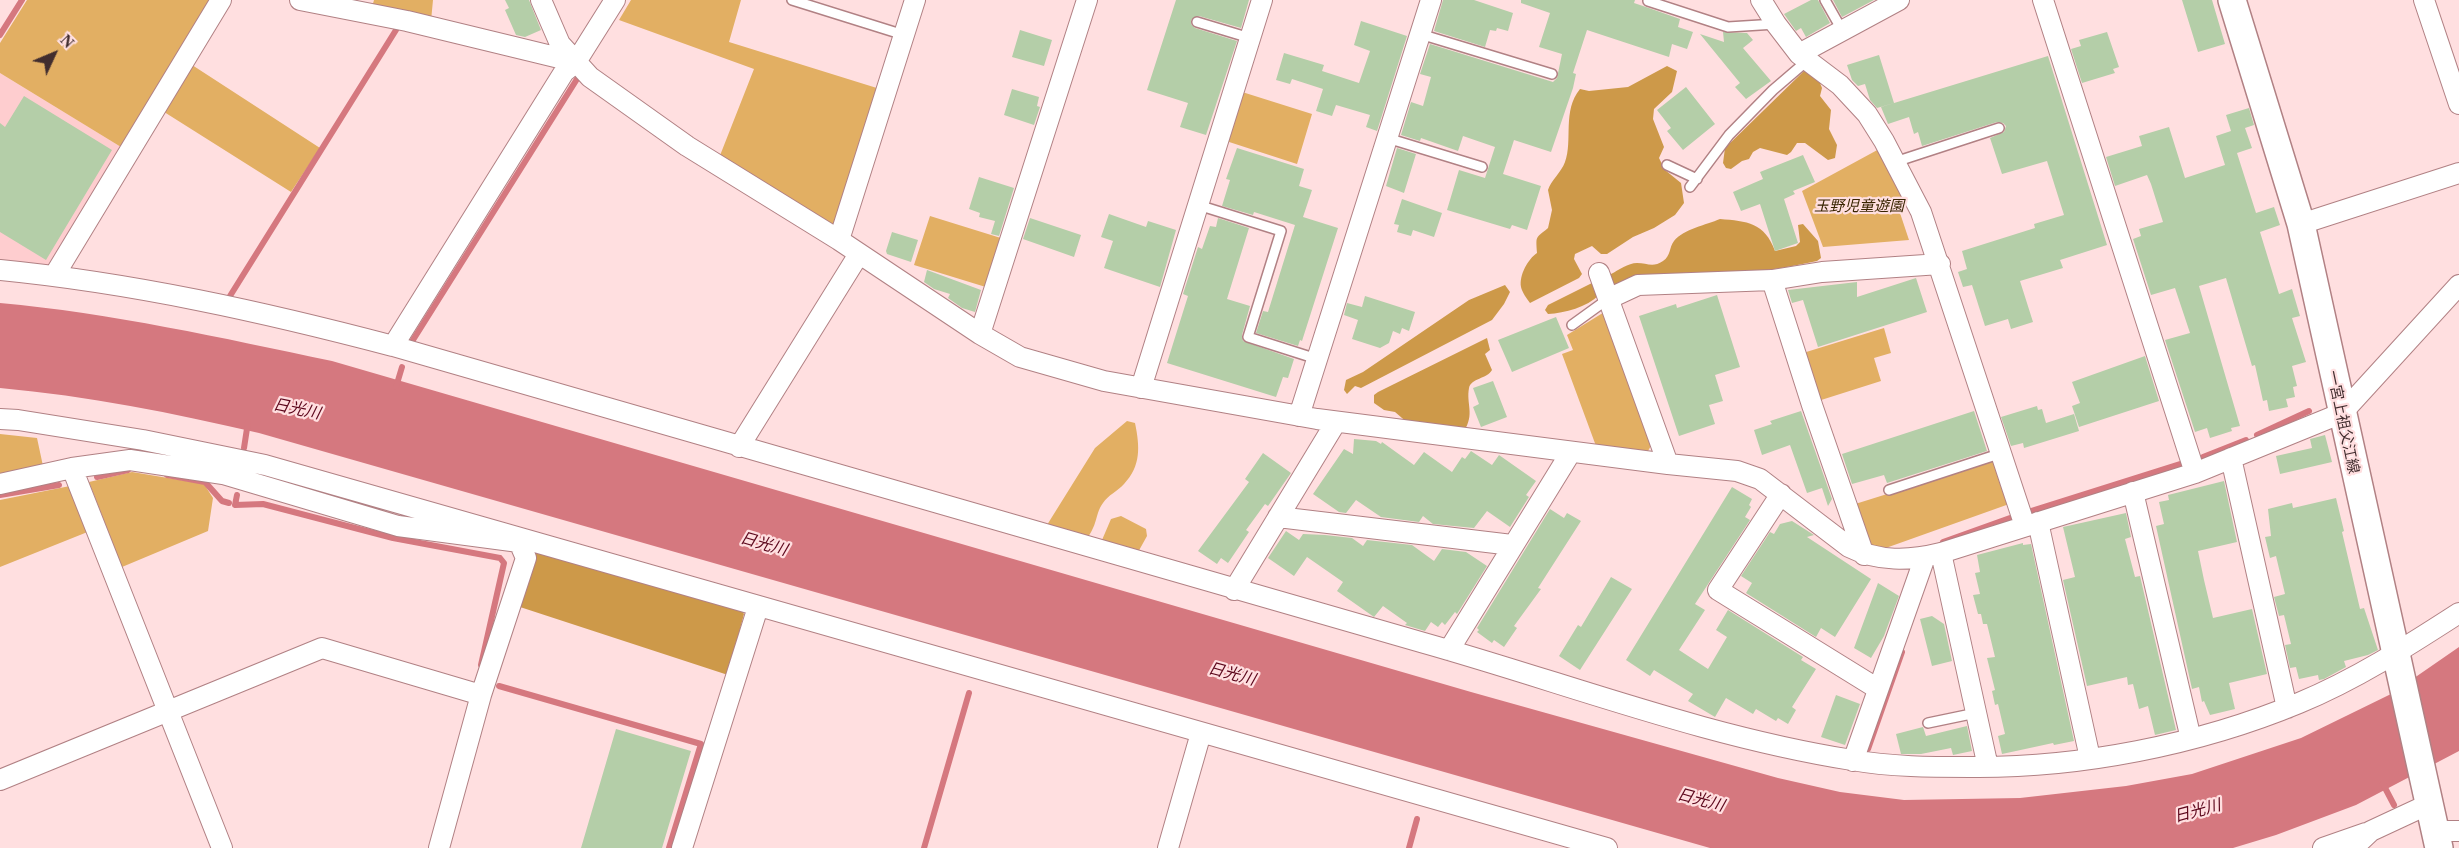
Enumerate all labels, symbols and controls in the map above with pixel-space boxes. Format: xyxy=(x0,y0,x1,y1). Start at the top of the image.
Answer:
north arrow xyxy=(24,24,84,84)
text: N xyxy=(57,31,77,51)
park label: 玉野児童遊園 xyxy=(1814,196,1904,214)
street label: 一宮上祖父江線 xyxy=(2324,369,2364,475)
water label: 日光川 xyxy=(272,394,322,422)
water label: 日光川 xyxy=(738,527,790,559)
water label: 日光川 xyxy=(1206,658,1258,688)
water label: 日光川 xyxy=(1675,784,1727,814)
water label: 日光川 xyxy=(2171,795,2223,825)

